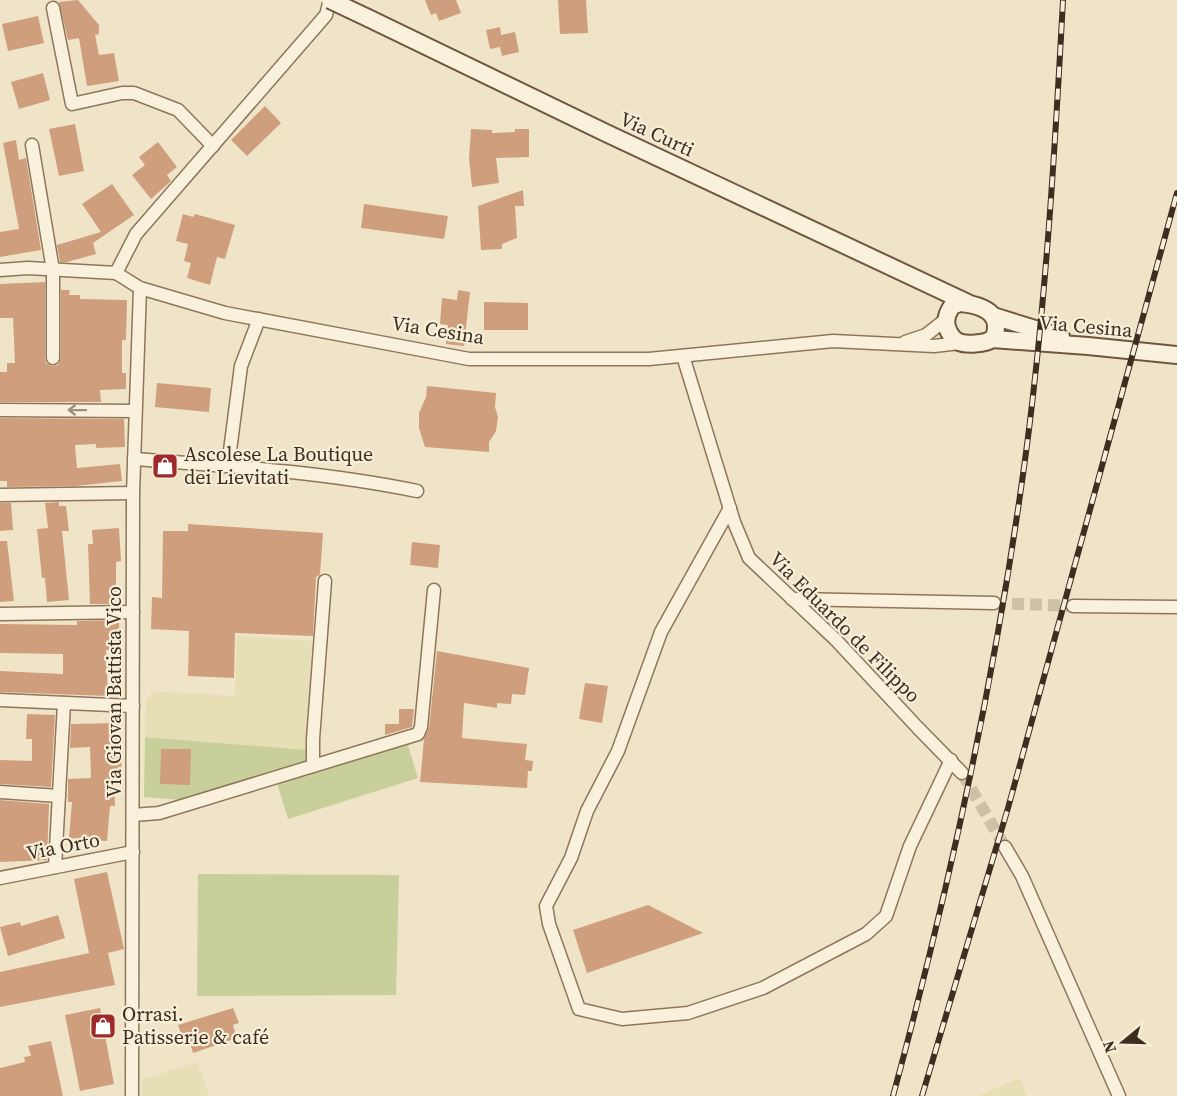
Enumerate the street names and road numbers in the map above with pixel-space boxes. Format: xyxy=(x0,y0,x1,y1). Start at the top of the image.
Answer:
street label: Via Curti xyxy=(615,105,699,163)
street label: Via Cesina xyxy=(1038,308,1135,344)
street label: Via Cesina xyxy=(390,309,487,351)
street label: Via Eduardo de Filippo xyxy=(763,545,927,709)
street label: Via Giovan Battista Vico xyxy=(100,586,128,798)
street label: Via Orto xyxy=(24,825,102,867)

